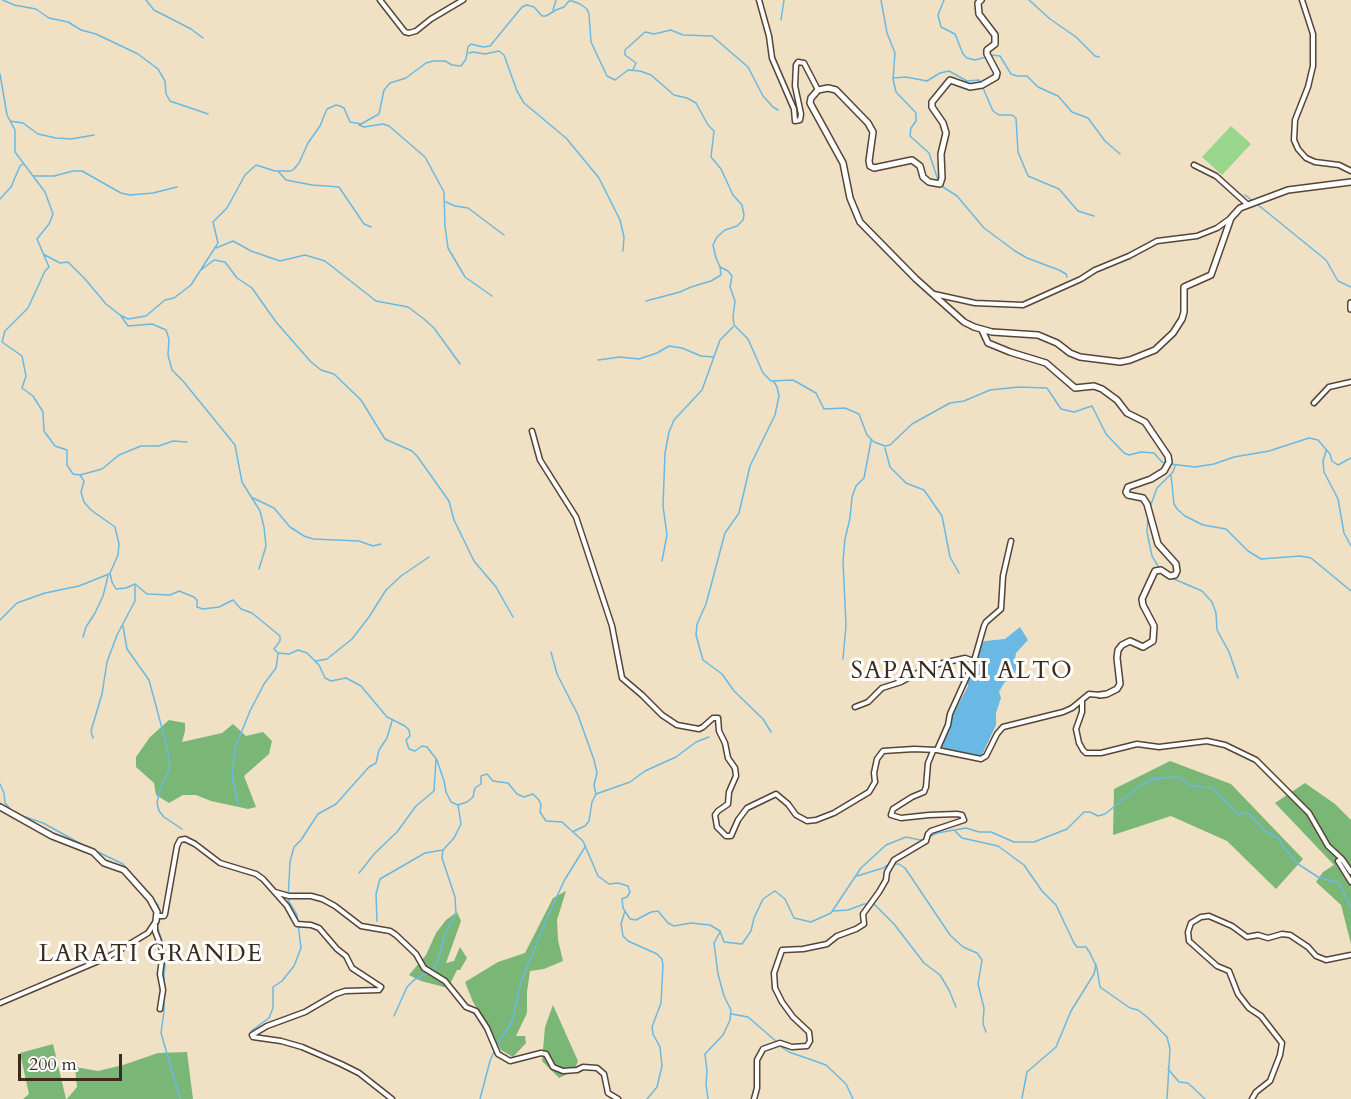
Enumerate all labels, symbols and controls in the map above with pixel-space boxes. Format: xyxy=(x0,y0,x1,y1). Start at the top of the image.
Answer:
district label: SAPANANI ALTO xyxy=(851,658,1073,686)
district label: LARATI GRANDE xyxy=(39,941,263,969)
scale bar xyxy=(21,1042,124,1080)
text: 200 m xyxy=(29,1052,77,1077)

